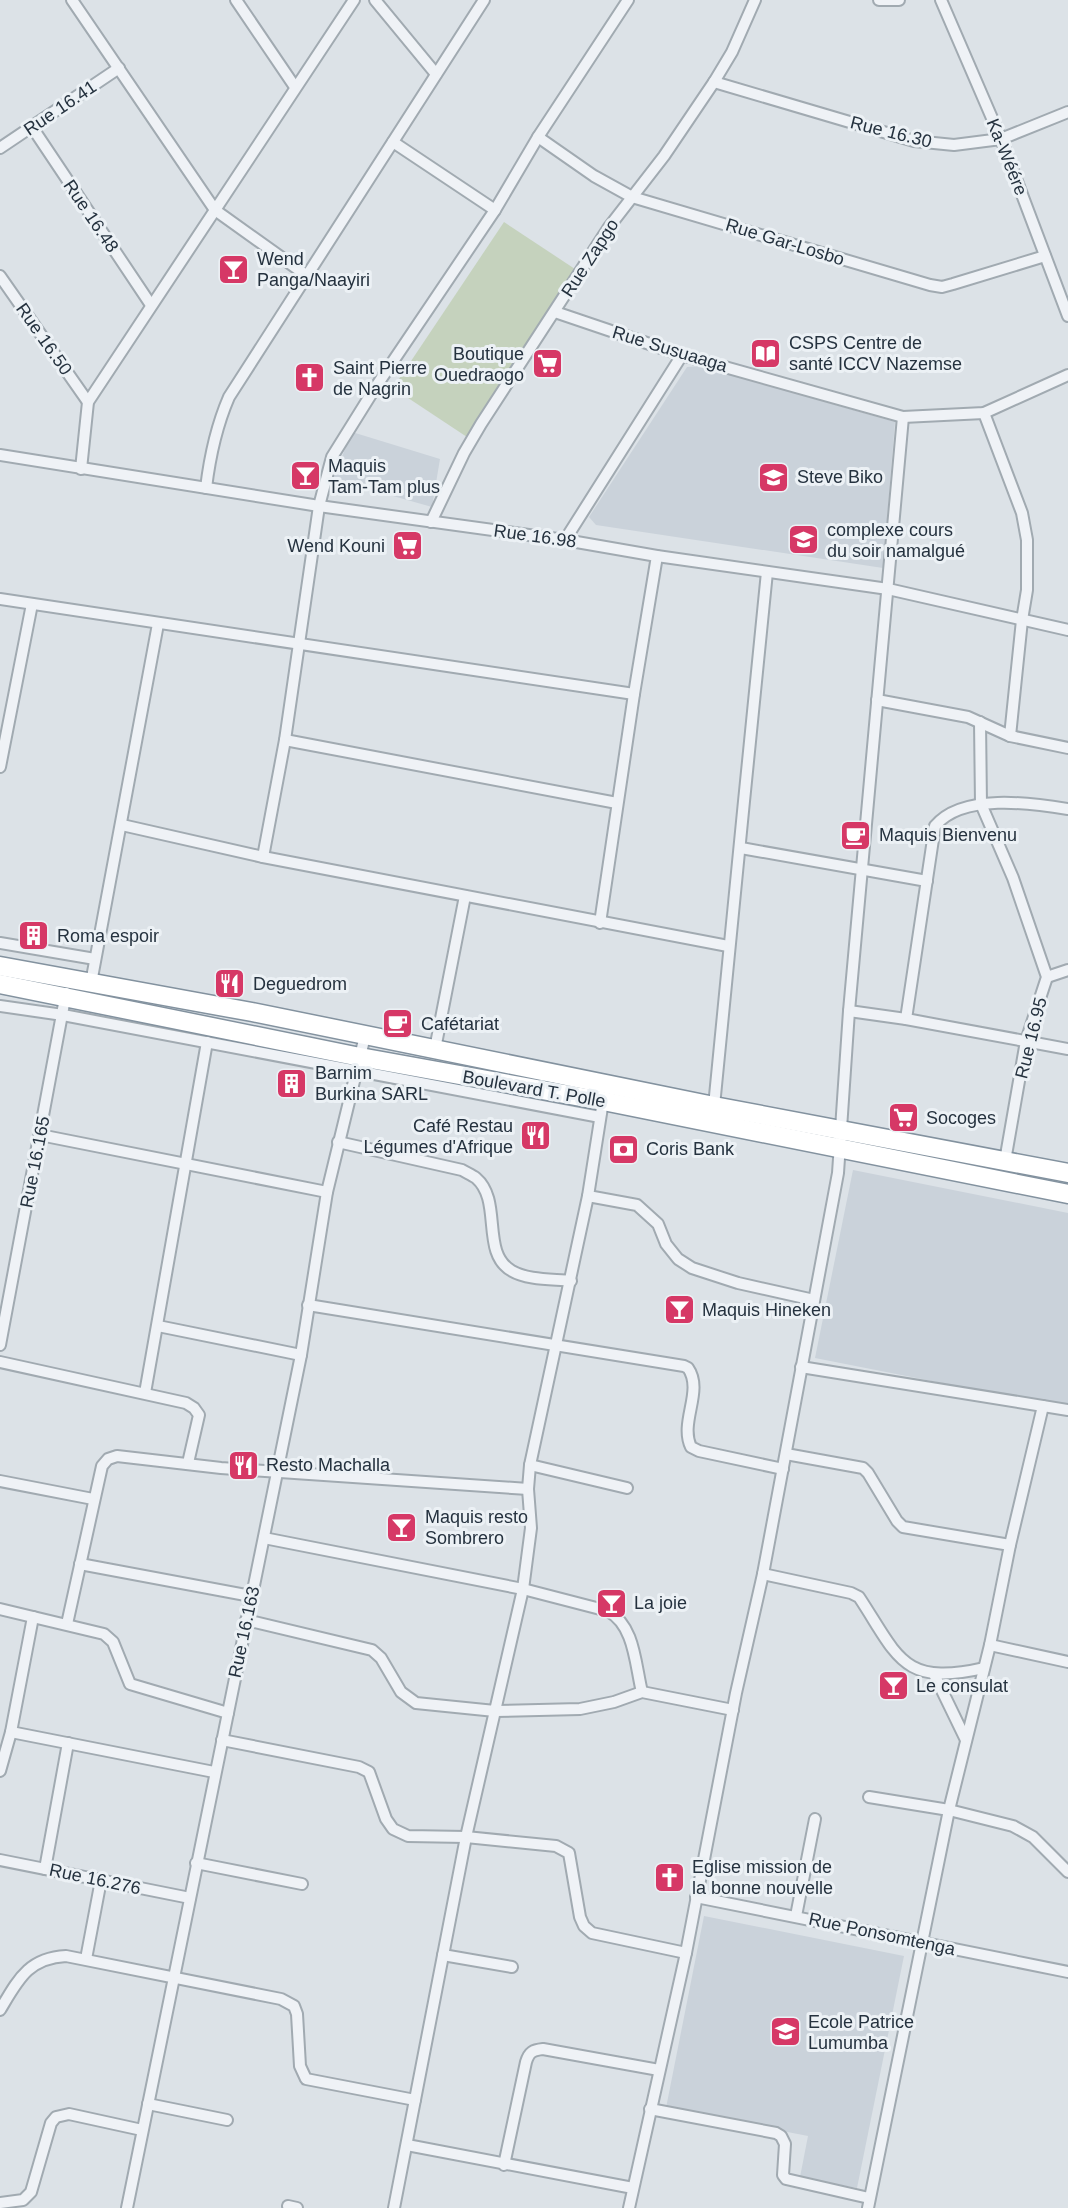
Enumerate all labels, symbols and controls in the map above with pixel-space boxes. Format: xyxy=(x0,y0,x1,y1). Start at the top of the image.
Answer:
street label: Rue 16.41 xyxy=(20,76,100,140)
street label: Rue 16.30 xyxy=(848,112,934,152)
street label: Ka-Wéére xyxy=(983,116,1031,198)
street label: Rue 16.48 xyxy=(59,176,123,256)
street label: Rue Gar-Losbo xyxy=(723,214,847,270)
street label: Rue Zapgo xyxy=(557,215,623,301)
place label: Wend Panga/Naayiri xyxy=(257,249,370,290)
bar icon: Wend Panga/Naayiri xyxy=(217,252,251,286)
street label: Rue 16.50 xyxy=(12,299,76,379)
street label: Rue Susuaaga xyxy=(610,322,731,376)
place label: CSPS Centre de santé ICCV Nazemse xyxy=(789,333,962,374)
library icon: CSPS Centre de santé ICCV Nazemse xyxy=(749,336,783,370)
place label: Boutique Ouedraogo xyxy=(434,344,524,385)
supermarket icon: Boutique Ouedraogo xyxy=(530,347,564,381)
place label: Saint Pierre de Nagrin xyxy=(333,358,427,399)
church icon: Saint Pierre de Nagrin xyxy=(293,361,327,395)
place label: Maquis Tam-Tam plus xyxy=(328,456,440,497)
bar icon: Maquis Tam-Tam plus xyxy=(288,459,322,493)
school or university icon: Steve Biko xyxy=(757,460,791,494)
place label: Steve Biko xyxy=(797,467,883,487)
street label: Rue 16.98 xyxy=(492,520,578,552)
place label: complexe cours du soir namalgué xyxy=(827,520,965,561)
school or university icon: complexe cours du soir namalgué xyxy=(787,523,821,557)
supermarket icon: Wend Kouni xyxy=(391,529,425,563)
place label: Wend Kouni xyxy=(287,536,385,556)
cafe icon: Maquis Bienvenu xyxy=(839,818,873,852)
place label: Maquis Bienvenu xyxy=(879,825,1017,845)
building icon: Roma espoir xyxy=(17,919,51,953)
place label: Roma espoir xyxy=(57,926,159,946)
restaurant icon: Deguedrom xyxy=(213,967,247,1001)
place label: Deguedrom xyxy=(253,974,347,994)
street label: Rue 16.95 xyxy=(1011,995,1051,1081)
cafe icon: Cafétariat xyxy=(381,1007,415,1041)
place label: Cafétariat xyxy=(421,1014,499,1034)
place label: Barnim Burkina SARL xyxy=(315,1063,428,1104)
building icon: Barnim Burkina SARL xyxy=(275,1066,309,1100)
street label: Boulevard T. Polle xyxy=(461,1067,607,1111)
supermarket icon: Socoges xyxy=(886,1101,920,1135)
place label: Socoges xyxy=(926,1108,996,1128)
street label: Rue 16.165 xyxy=(16,1114,54,1210)
place label: Café Restau Légumes d'Afrique xyxy=(363,1116,513,1157)
restaurant icon: Café Restau Légumes d'Afrique xyxy=(519,1119,553,1153)
bank icon: Coris Bank xyxy=(606,1132,640,1166)
place label: Coris Bank xyxy=(646,1139,735,1159)
bar icon: Maquis Hineken xyxy=(662,1293,696,1327)
place label: Maquis Hineken xyxy=(702,1300,831,1320)
restaurant icon: Resto Machalla xyxy=(226,1448,260,1482)
place label: Resto Machalla xyxy=(266,1455,391,1475)
place label: Maquis resto Sombrero xyxy=(425,1507,528,1548)
bar icon: Maquis resto Sombrero xyxy=(385,1510,419,1544)
street label: Rue 16.163 xyxy=(225,1584,263,1680)
bar icon: La joie xyxy=(594,1586,628,1620)
place label: La joie xyxy=(634,1593,687,1613)
bar icon: Le consulat xyxy=(876,1669,910,1703)
place label: Le consulat xyxy=(916,1676,1008,1696)
place label: Eglise mission de la bonne nouvelle xyxy=(692,1857,833,1898)
street label: Rue 16.276 xyxy=(47,1860,143,1898)
church icon: Eglise mission de la bonne nouvelle xyxy=(652,1860,686,1894)
street label: Rue Ponsomtenga xyxy=(807,1909,958,1959)
place label: Ecole Patrice Lumumba xyxy=(808,2012,914,2053)
school or university icon: Ecole Patrice Lumumba xyxy=(768,2015,802,2049)

